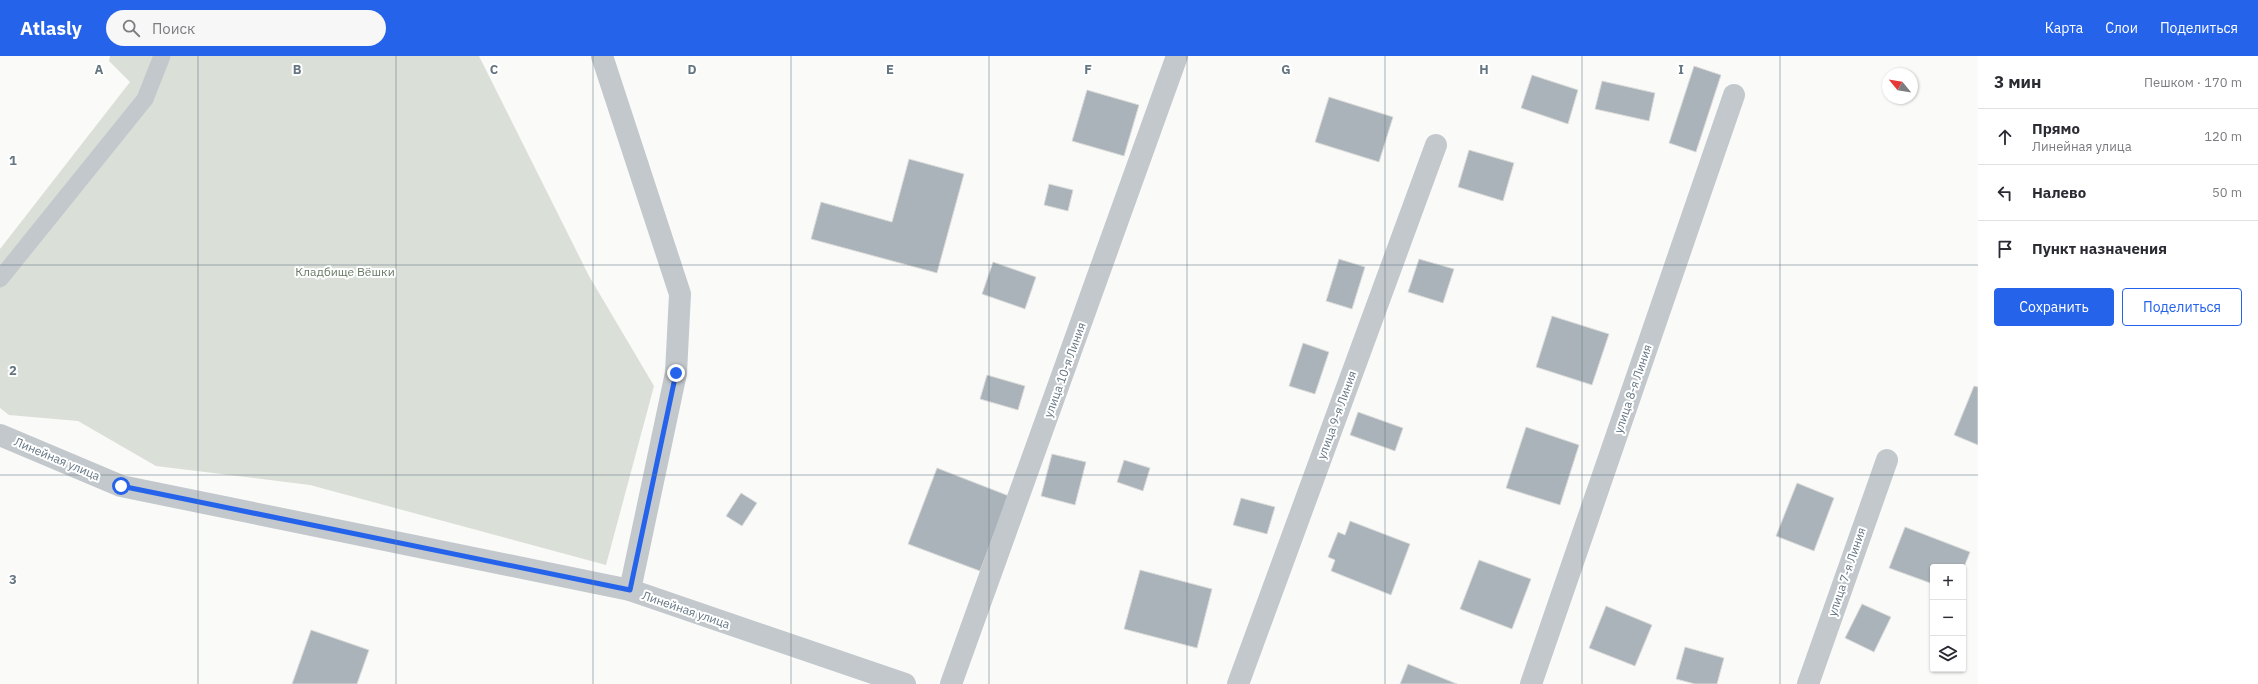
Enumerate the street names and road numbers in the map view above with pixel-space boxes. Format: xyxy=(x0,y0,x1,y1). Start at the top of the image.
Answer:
street label: улица 10-я Линия xyxy=(1040,320,1089,420)
street label: улица 8-я Линия xyxy=(1610,342,1655,435)
street label: улица 9-я Линия xyxy=(1314,369,1360,461)
street label: Линейная улица xyxy=(12,434,103,484)
street label: улица 7-я Линия xyxy=(1824,525,1869,618)
street label: Линейная улица xyxy=(640,587,733,632)

